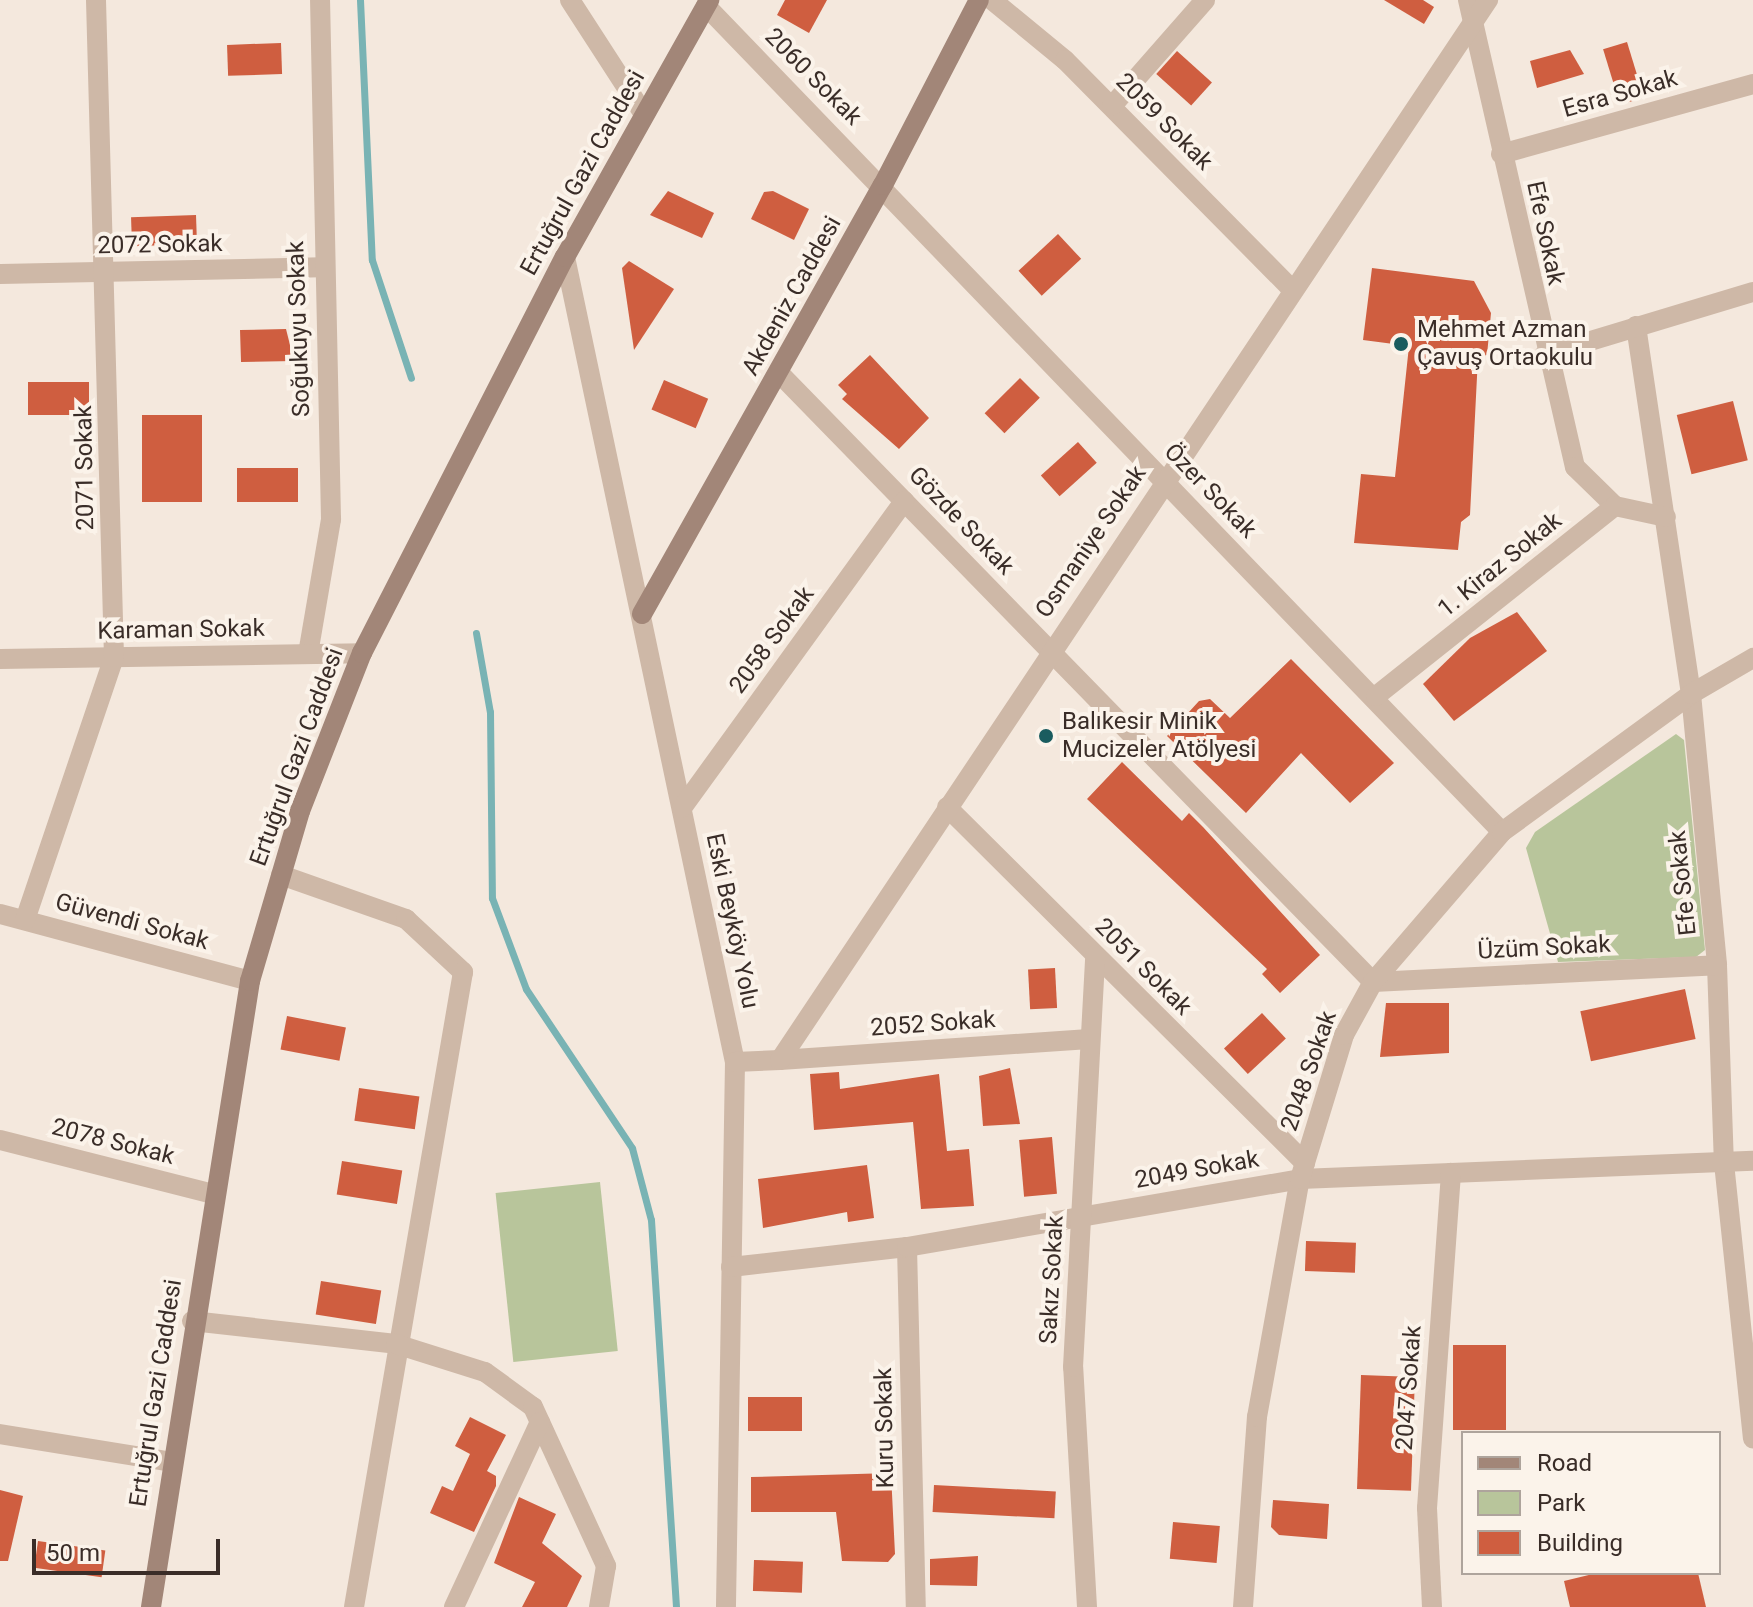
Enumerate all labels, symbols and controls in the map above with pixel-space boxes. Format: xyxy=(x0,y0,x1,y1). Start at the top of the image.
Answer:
street label: 2060 Sokak xyxy=(759,23,867,131)
street label: Esra Sokak xyxy=(1559,64,1681,124)
street label: Ertuğrul Gazi Caddesi xyxy=(515,65,651,281)
street label: 2059 Sokak xyxy=(1110,68,1218,176)
street label: Efe Sokak xyxy=(1520,178,1570,288)
street label: Akdeniz Caddesi xyxy=(736,211,848,381)
street label: 2072 Sokak xyxy=(97,230,223,260)
street label: Soğukuyu Sokak xyxy=(282,241,316,417)
place label: Mehmet Azman Çavuş Ortaokulu xyxy=(1417,316,1593,372)
marker: Mehmet Azman Çavuş Ortaokulu xyxy=(1392,335,1410,353)
street label: 2071 Sokak xyxy=(70,405,100,531)
street label: Özer Sokak xyxy=(1158,438,1262,544)
street label: Osmaniye Sokak xyxy=(1029,460,1153,624)
street label: Gözde Sokak xyxy=(902,461,1020,581)
street label: 1. Kiraz Sokak xyxy=(1432,506,1568,624)
street label: 2058 Sokak xyxy=(724,581,820,699)
street label: Karaman Sokak xyxy=(97,614,265,646)
street label: Ertuğrul Gazi Caddesi xyxy=(244,644,350,870)
place label: Balıkesir Minik Mucizeler Atölyesi xyxy=(1062,708,1256,764)
marker: Balıkesir Minik Mucizeler Atölyesi xyxy=(1037,727,1055,745)
street label: Efe Sokak xyxy=(1663,829,1703,937)
street label: Eski Beyköy Yolu xyxy=(699,831,765,1011)
street label: Güvendi Sokak xyxy=(52,888,212,956)
street label: 2051 Sokak xyxy=(1089,913,1197,1021)
street label: Üzüm Sokak xyxy=(1477,930,1611,966)
street label: 2052 Sokak xyxy=(870,1005,996,1043)
street label: 2048 Sokak xyxy=(1275,1007,1343,1135)
street label: 2078 Sokak xyxy=(49,1113,177,1171)
street label: 2049 Sokak xyxy=(1133,1145,1261,1195)
street label: Sakız Sokak xyxy=(1034,1215,1070,1345)
street label: Ertuğrul Gazi Caddesi xyxy=(124,1277,188,1509)
street label: 2047 Sokak xyxy=(1390,1325,1428,1451)
street label: Kuru Sokak xyxy=(870,1367,900,1489)
legend xyxy=(1461,1431,1721,1575)
text: Road xyxy=(1537,1449,1592,1477)
text: Park xyxy=(1537,1489,1585,1517)
scale bar xyxy=(36,1523,224,1573)
text: Building xyxy=(1537,1529,1623,1557)
text: 50 m xyxy=(46,1539,100,1567)

